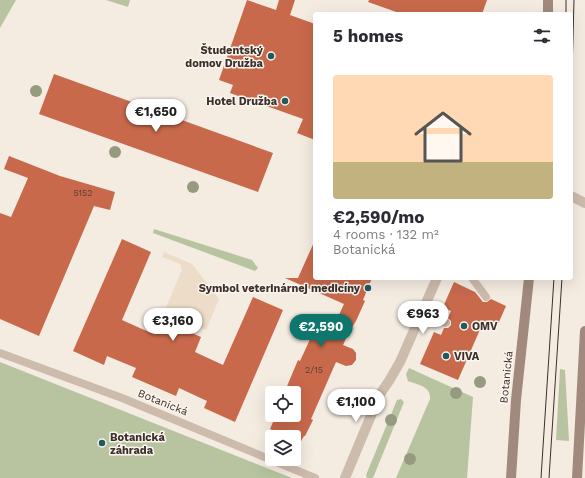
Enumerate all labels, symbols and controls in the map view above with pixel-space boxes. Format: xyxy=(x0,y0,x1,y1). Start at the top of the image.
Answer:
icon: filters xyxy=(531,25,553,47)
text: 5 homes xyxy=(333,26,403,46)
place label: Študentský domov Družba xyxy=(185,43,264,70)
marker: Študentský domov Družba xyxy=(266,51,276,61)
place label: Hotel Družba xyxy=(206,95,278,108)
marker: Hotel Družba xyxy=(280,96,290,106)
pin: €1,650 xyxy=(123,99,189,133)
icon: home xyxy=(407,101,479,173)
text: €1,650 xyxy=(135,104,177,119)
house number: 5152 xyxy=(73,188,93,198)
text: €2,590/mo xyxy=(333,207,425,227)
text: 4 rooms · 132 m² xyxy=(333,227,439,242)
text: Botanická xyxy=(333,242,395,257)
place label: Symbol veterinárnej medicíny xyxy=(199,282,361,295)
marker: Symbol veterinárnej medicíny xyxy=(363,283,373,293)
pin: €963 xyxy=(399,301,447,335)
text: €963 xyxy=(407,306,439,321)
pin: €3,160 xyxy=(140,308,206,342)
text: €3,160 xyxy=(152,313,194,328)
pin: €2,590 xyxy=(288,314,354,348)
text: €2,590 xyxy=(299,319,343,334)
place label: OMV xyxy=(472,320,498,333)
marker: OMV xyxy=(459,321,469,331)
place label: VIVA xyxy=(454,350,480,363)
street label: Botanická xyxy=(497,350,516,404)
marker: VIVA xyxy=(441,351,451,361)
house number: 2/15 xyxy=(305,365,323,375)
map controls xyxy=(265,386,301,466)
button: locate xyxy=(265,386,301,422)
street label: Botanická xyxy=(136,387,190,418)
pin: €1,100 xyxy=(323,389,389,423)
text: €1,100 xyxy=(336,394,376,409)
button: layers xyxy=(265,430,301,466)
place label: Botanická záhrada xyxy=(110,431,165,457)
marker: Botanická záhrada xyxy=(97,438,107,448)

